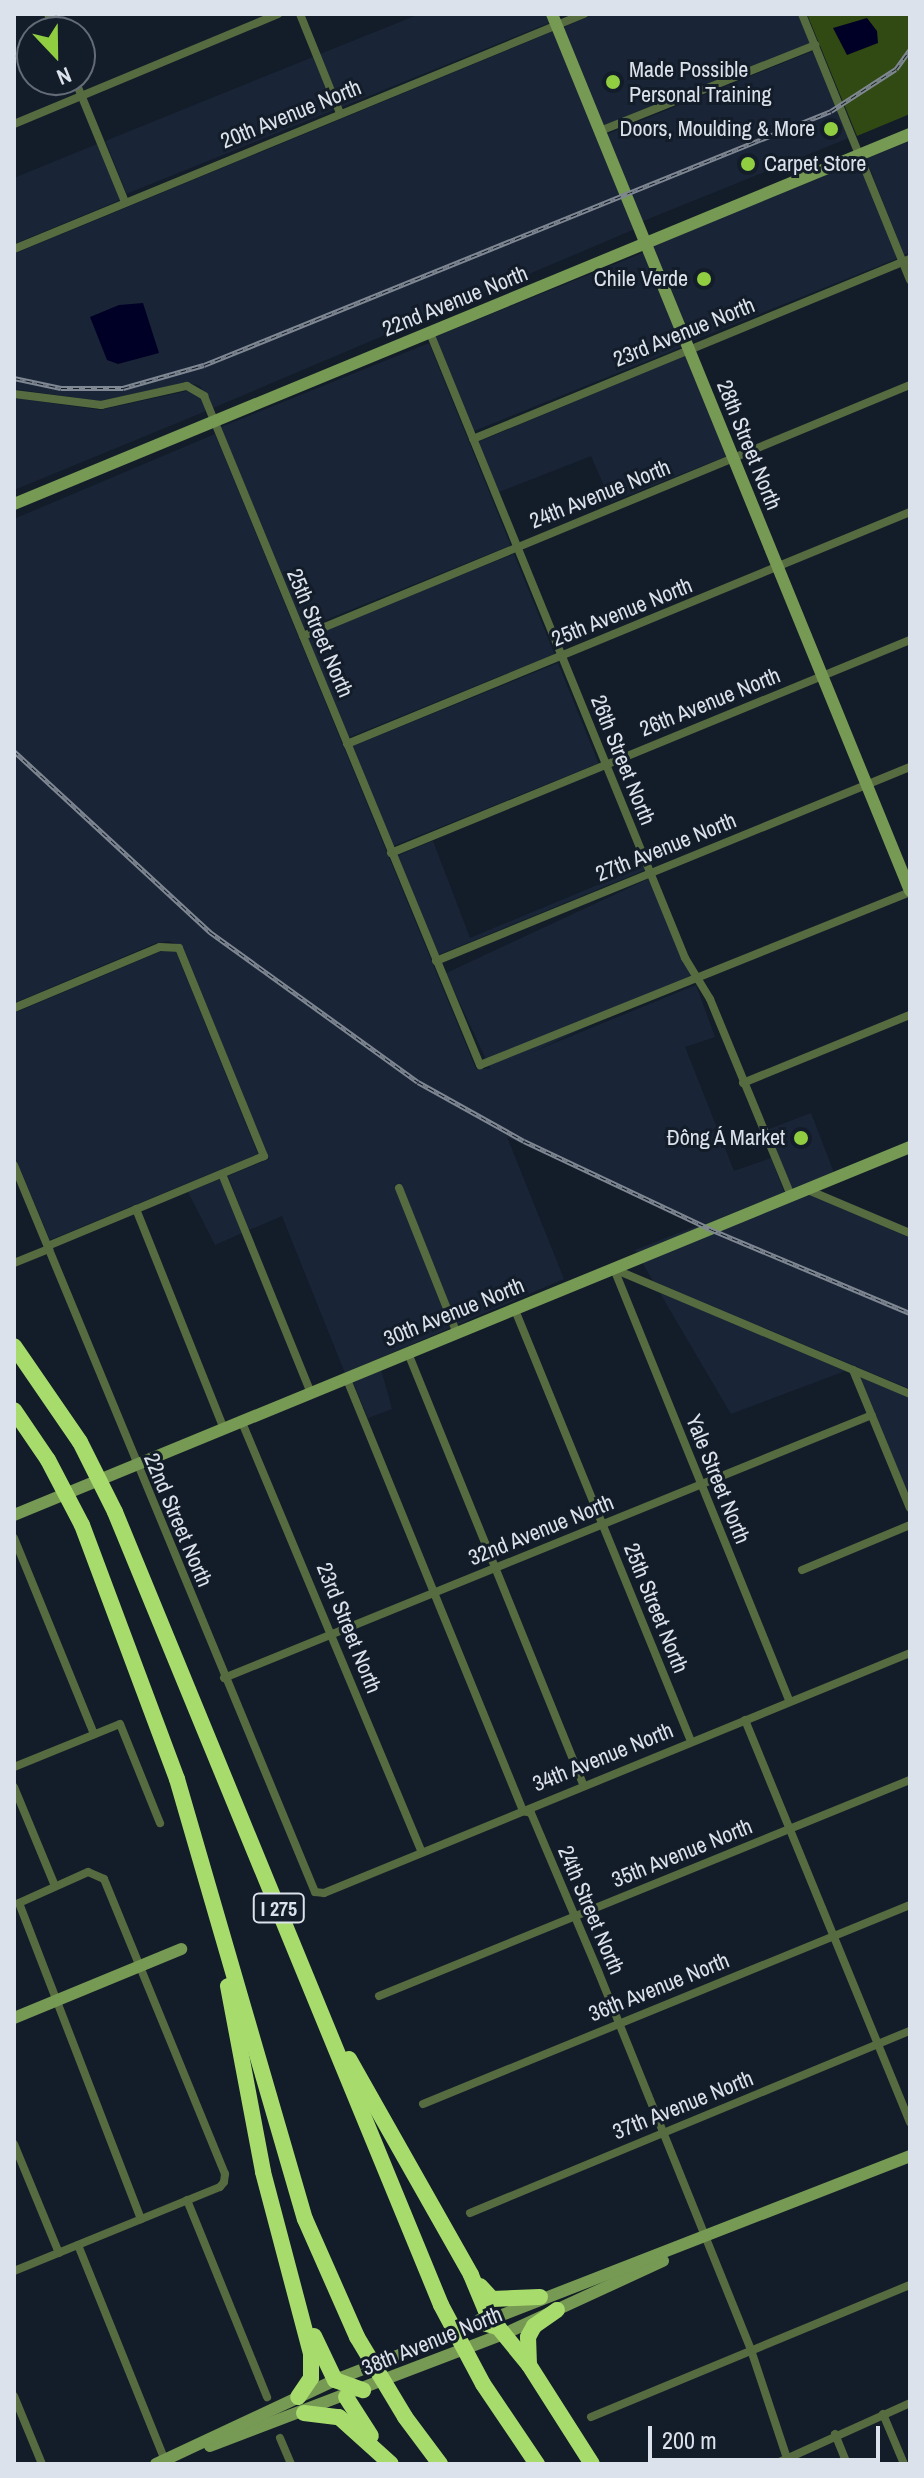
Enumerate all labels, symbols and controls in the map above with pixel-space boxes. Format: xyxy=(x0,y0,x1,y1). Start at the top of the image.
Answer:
north arrow xyxy=(16,16,96,96)
place label: Made Possible Personal Training xyxy=(629,56,772,108)
text: N xyxy=(53,60,76,93)
marker: Made Possible Personal Training xyxy=(604,73,622,91)
street label: 20th Avenue North xyxy=(216,74,366,154)
place label: Doors, Moulding & More xyxy=(619,116,815,142)
marker: Doors, Moulding & More xyxy=(822,120,840,138)
place label: Carpet Store xyxy=(764,151,866,177)
marker: Carpet Store xyxy=(739,155,757,173)
street label: 22nd Avenue North xyxy=(378,260,532,342)
place label: Chile Verde xyxy=(594,266,688,292)
marker: Chile Verde xyxy=(695,270,713,288)
street label: 23rd Avenue North xyxy=(609,291,759,373)
street label: 28th Street North xyxy=(711,376,787,514)
street label: 24th Avenue North xyxy=(525,454,675,534)
street label: 25th Street North xyxy=(281,565,359,701)
street label: 25th Avenue North xyxy=(547,572,697,652)
street label: 26th Avenue North xyxy=(635,662,785,742)
street label: 26th Street North xyxy=(585,691,661,829)
street label: 27th Avenue North xyxy=(591,807,741,887)
place label: Đông Á Market xyxy=(665,1125,785,1151)
marker: Đông Á Market xyxy=(792,1129,810,1147)
street label: 30th Avenue North xyxy=(379,1272,529,1352)
street label: Yale Street North xyxy=(680,1411,756,1547)
street label: 22nd Street North xyxy=(138,1449,218,1591)
street label: 32nd Avenue North xyxy=(464,1489,618,1571)
street label: 25th Street North xyxy=(618,1539,694,1677)
street label: 23rd Street North xyxy=(311,1559,387,1697)
street label: 34th Avenue North xyxy=(528,1717,678,1797)
street label: 35th Avenue North xyxy=(607,1813,757,1893)
street label: 24th Street North xyxy=(552,1842,630,1978)
road number: I 275 xyxy=(251,1892,307,1924)
street label: 36th Avenue North xyxy=(584,1947,734,2027)
street label: 37th Avenue North xyxy=(608,2065,758,2145)
street label: 38th Avenue North xyxy=(357,2301,507,2381)
scale bar xyxy=(652,2410,884,2460)
text: 200 m xyxy=(662,2424,717,2456)

